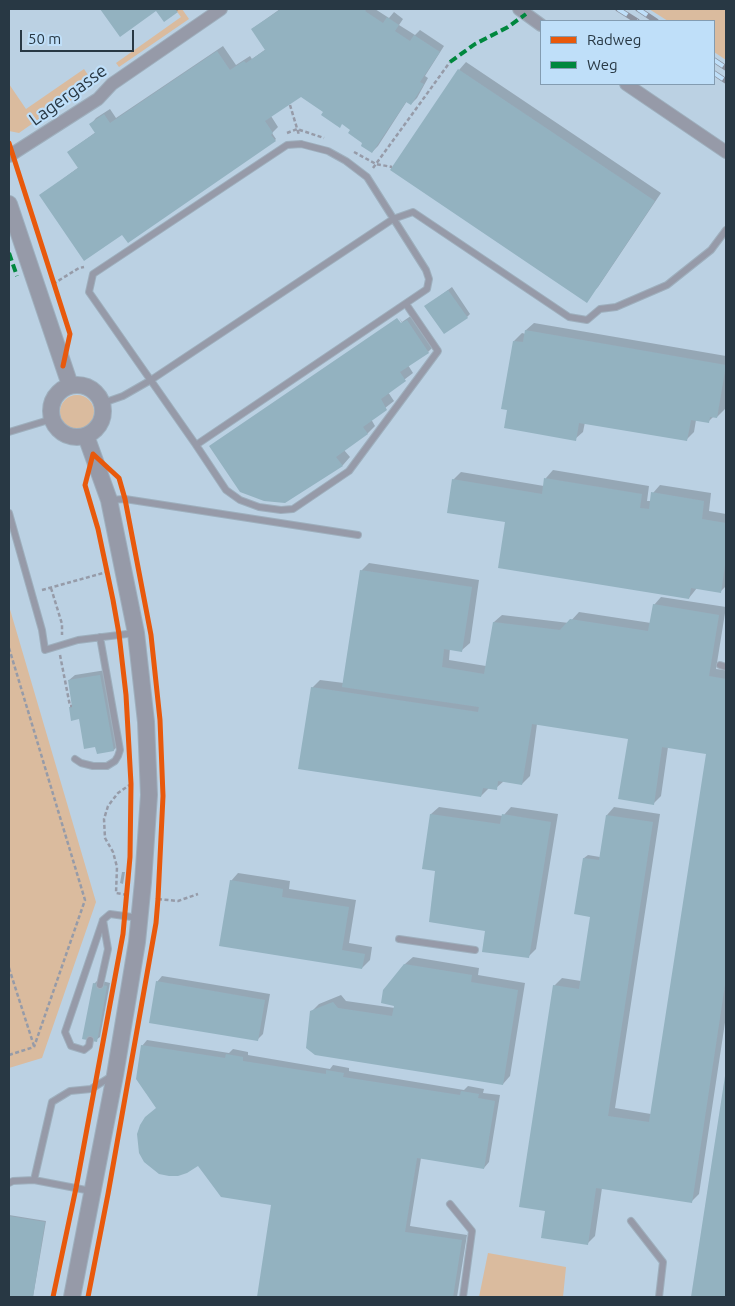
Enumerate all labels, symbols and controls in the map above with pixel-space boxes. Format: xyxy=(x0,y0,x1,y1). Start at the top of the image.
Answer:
scale bar xyxy=(22,20,136,52)
legend xyxy=(540,20,715,85)
text: 50 m xyxy=(28,30,61,47)
text: Radweg xyxy=(587,31,641,48)
text: Weg xyxy=(587,56,618,73)
street label: Lagergasse xyxy=(25,60,111,130)

